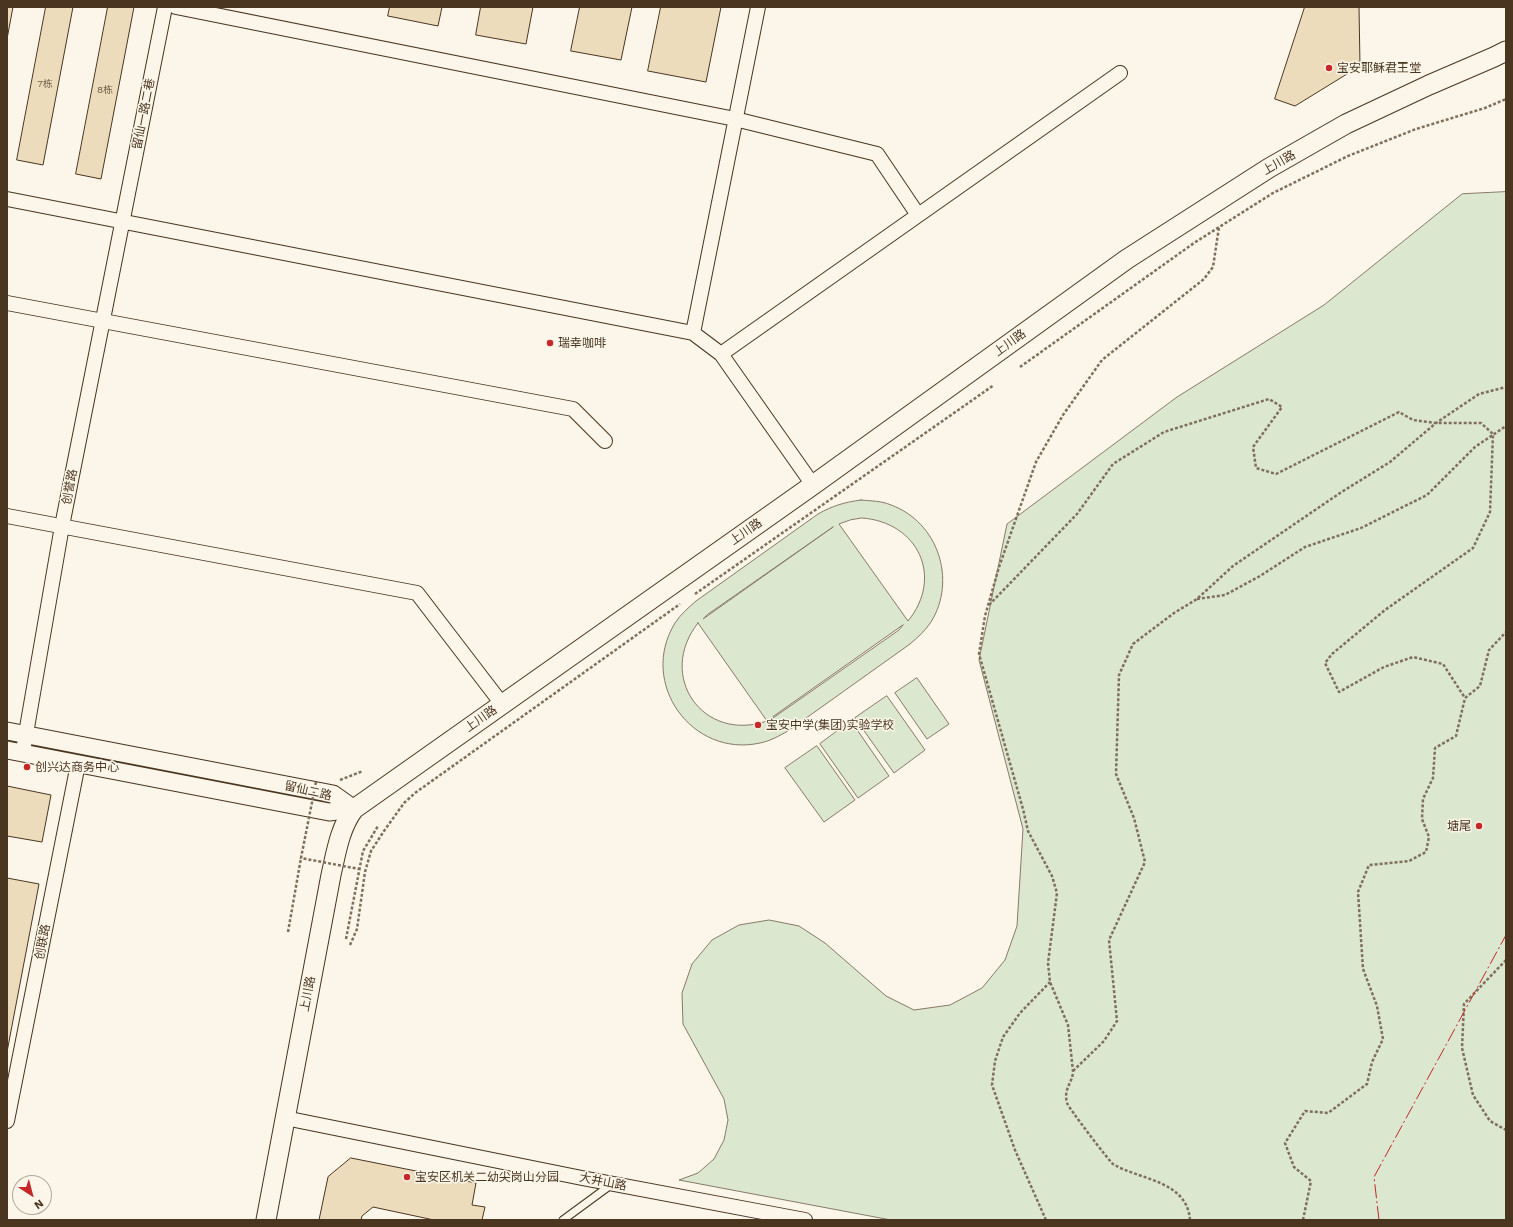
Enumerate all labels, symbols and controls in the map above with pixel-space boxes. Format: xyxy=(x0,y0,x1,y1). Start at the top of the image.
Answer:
place label: 宝安耶稣君王堂 xyxy=(1337,61,1421,75)
marker: 宝安耶稣君王堂 xyxy=(1324,63,1334,73)
street label: 留仙一路二巷 xyxy=(130,77,158,151)
house number: 7栋 xyxy=(37,78,53,90)
house number: 8栋 xyxy=(97,84,113,96)
street label: 上川路 xyxy=(1260,148,1298,178)
street label: 上川路 xyxy=(991,327,1029,359)
place label: 瑞幸咖啡 xyxy=(558,336,606,350)
marker: 瑞幸咖啡 xyxy=(545,338,555,348)
street label: 创誉路 xyxy=(59,468,81,506)
street label: 上川路 xyxy=(727,516,765,548)
street label: 上川路 xyxy=(462,703,500,735)
place label: 宝安中学(集团)实验学校 xyxy=(766,718,894,732)
marker: 宝安中学(集团)实验学校 xyxy=(753,720,763,730)
place label: 创兴达商务中心 xyxy=(35,760,119,774)
marker: 创兴达商务中心 xyxy=(22,762,32,772)
street label: 留仙二路 xyxy=(283,779,333,803)
place label: 塘尾 xyxy=(1447,819,1471,833)
marker: 塘尾 xyxy=(1474,821,1484,831)
street label: 创联路 xyxy=(32,923,54,961)
street label: 上川路 xyxy=(297,975,319,1013)
place label: 宝安区机关二幼尖岗山分园 xyxy=(415,1170,559,1184)
street label: 大井山路 xyxy=(578,1170,628,1194)
marker: 宝安区机关二幼尖岗山分园 xyxy=(402,1172,412,1182)
north arrow xyxy=(12,1175,52,1215)
text: N xyxy=(32,1197,46,1212)

